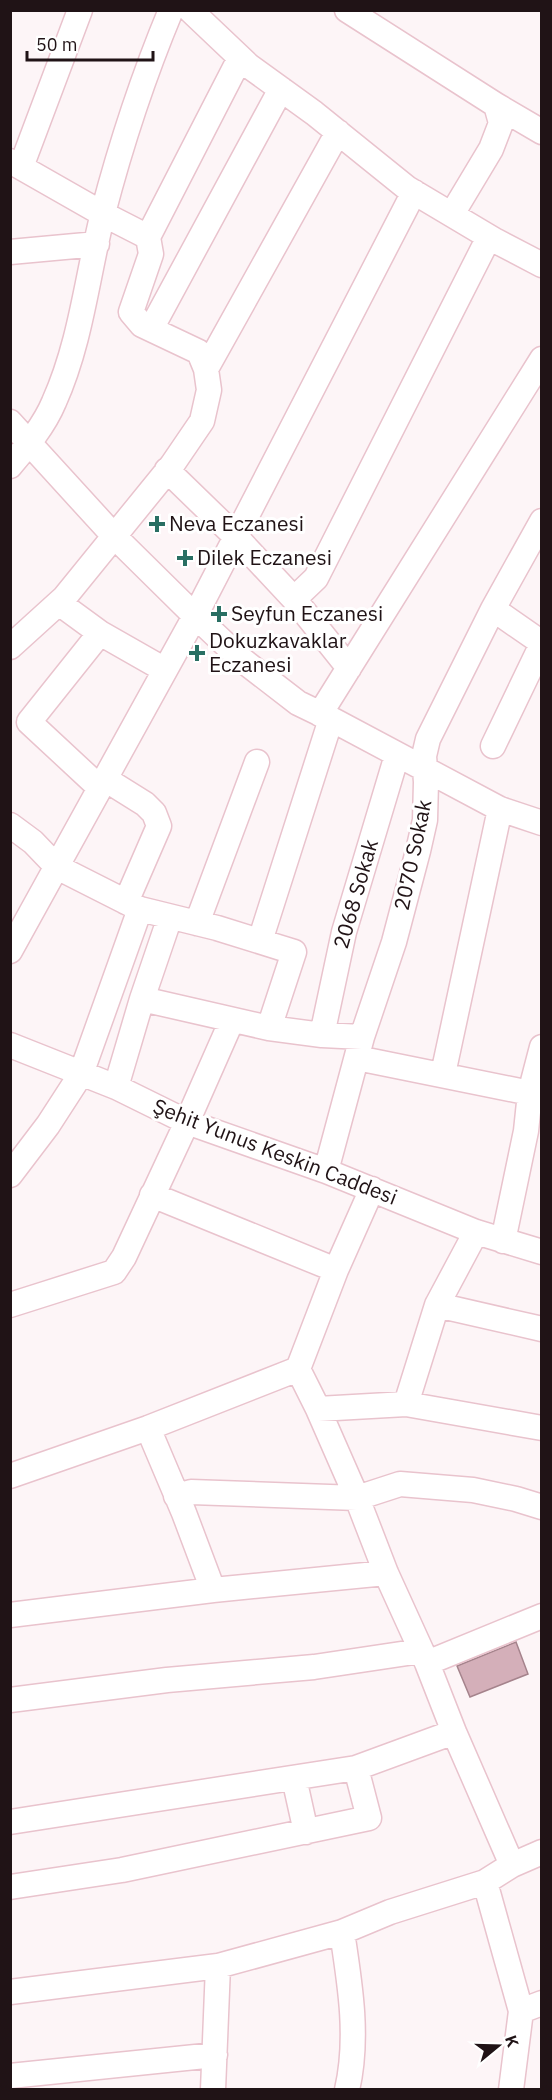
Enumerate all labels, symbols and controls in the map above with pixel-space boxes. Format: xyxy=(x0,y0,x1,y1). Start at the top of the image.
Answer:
scale bar xyxy=(27,24,153,62)
text: 50 m xyxy=(36,33,78,56)
place label: Neva Eczanesi xyxy=(169,509,304,537)
marker: Neva Eczanesi xyxy=(150,517,164,531)
place label: Dilek Eczanesi xyxy=(197,543,332,571)
marker: Dilek Eczanesi xyxy=(178,551,192,565)
place label: Seyfun Eczanesi xyxy=(231,599,383,627)
marker: Seyfun Eczanesi xyxy=(212,607,226,621)
place label: Dokuzkavaklar Eczanesi xyxy=(209,626,347,678)
marker: Dokuzkavaklar Eczanesi xyxy=(190,646,204,660)
street label: 2070 Sokak xyxy=(387,797,437,913)
street label: 2068 Sokak xyxy=(326,836,384,952)
street label: Şehit Yunus Keskin Caddesi xyxy=(149,1092,401,1211)
north arrow xyxy=(468,2016,528,2076)
text: K xyxy=(501,2033,523,2050)

